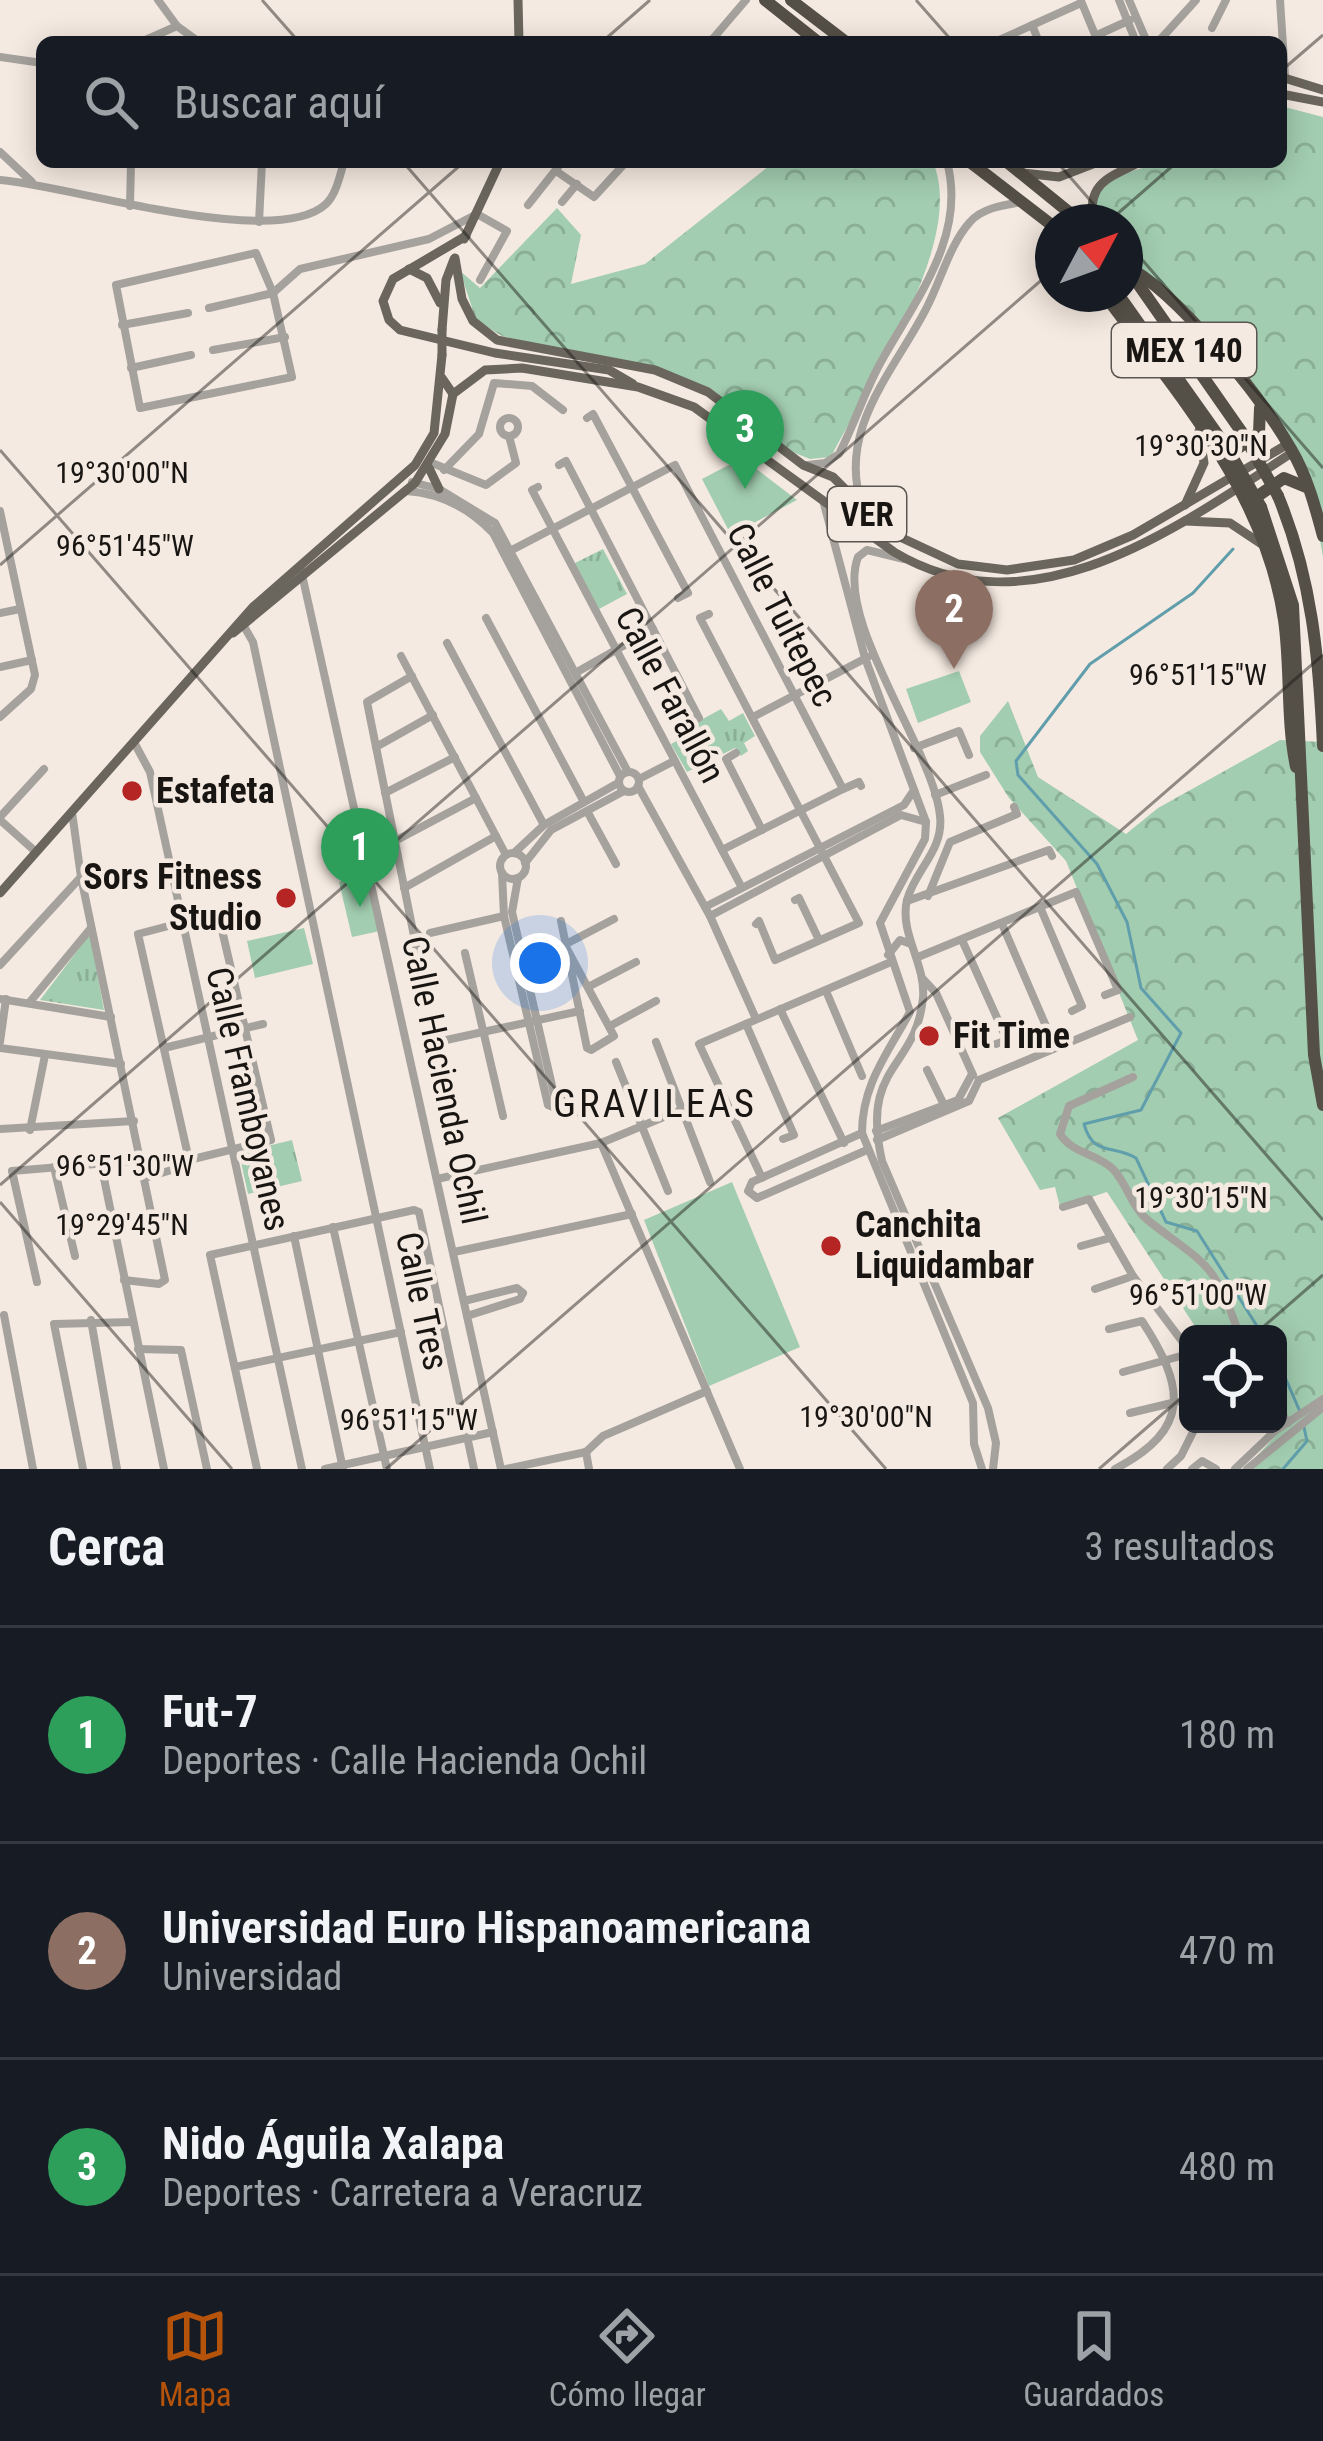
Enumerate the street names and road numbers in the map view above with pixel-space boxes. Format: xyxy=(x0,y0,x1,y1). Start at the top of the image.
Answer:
road number: MEX 140 xyxy=(1112,323,1256,377)
road number: VER xyxy=(828,487,906,541)
street label: Calle Tultepec xyxy=(718,516,846,714)
street label: Calle Farallón xyxy=(606,600,734,790)
street label: Calle Hacienda Ochil xyxy=(393,932,495,1228)
street label: Calle Framboyanes xyxy=(197,963,299,1235)
street label: Calle Tres xyxy=(387,1228,457,1374)

